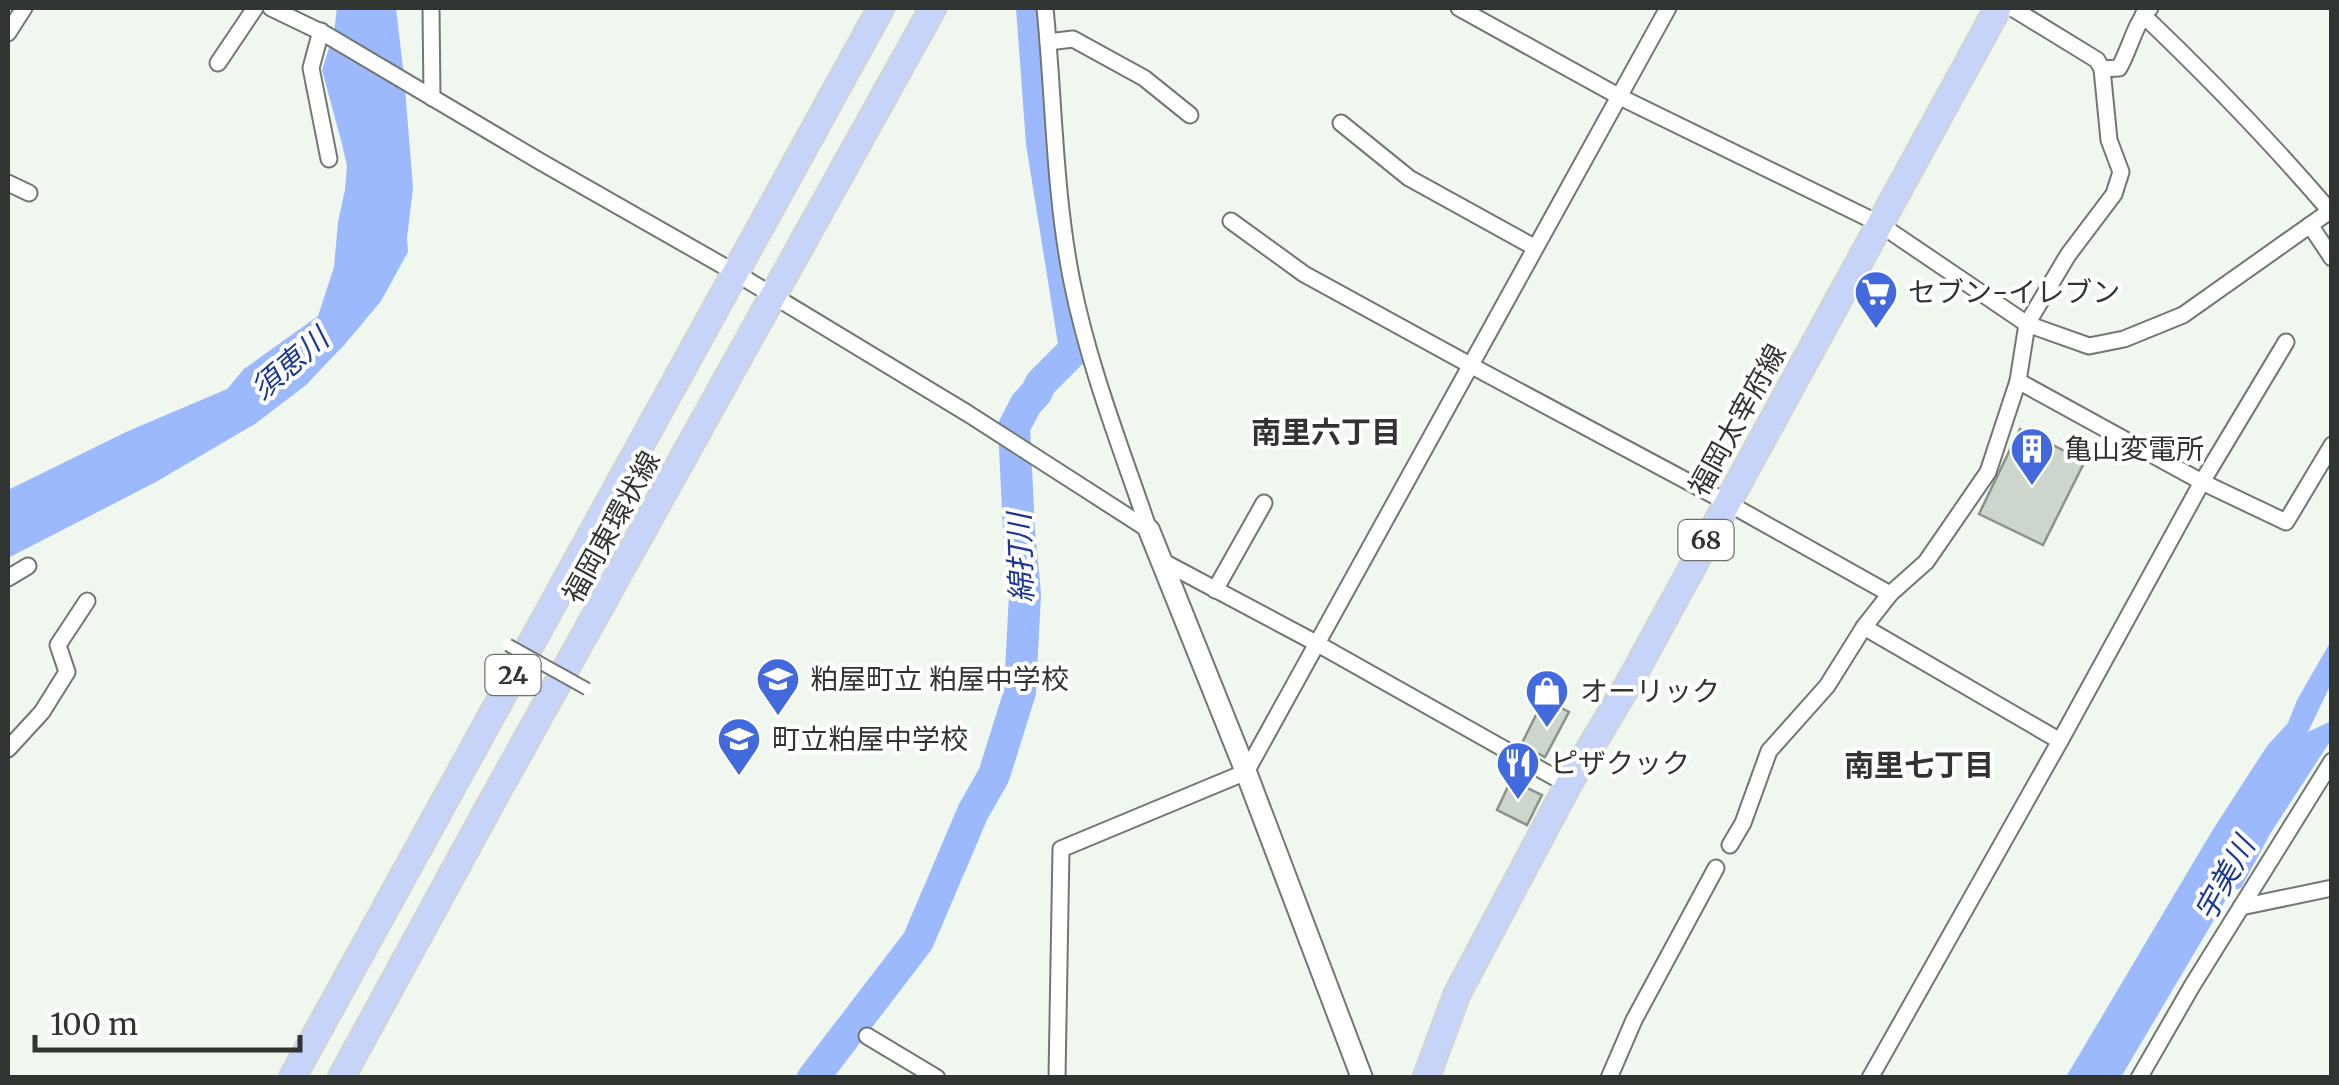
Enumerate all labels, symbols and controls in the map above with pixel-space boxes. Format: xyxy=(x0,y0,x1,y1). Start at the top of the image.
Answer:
supermarket icon: セブン-イレブン xyxy=(1853,269,1899,330)
place label: セブン-イレブン xyxy=(1908,274,2120,310)
water label: 須恵川 xyxy=(243,317,338,407)
street label: 福岡太宰府線 xyxy=(1681,338,1793,502)
district label: 南里六丁目 xyxy=(1251,413,1401,451)
building icon: 亀山変電所 xyxy=(2009,426,2055,487)
place label: 亀山変電所 xyxy=(2064,431,2204,467)
street label: 福岡東環状線 xyxy=(555,445,667,609)
water label: 綿打川 xyxy=(999,509,1041,604)
road number: 68 xyxy=(1678,520,1734,560)
road number: 24 xyxy=(486,655,540,695)
school or university icon: 粕屋町立 粕屋中学校 xyxy=(755,656,801,717)
place label: 粕屋町立 粕屋中学校 xyxy=(810,661,1069,697)
shop icon: オーリック xyxy=(1524,668,1570,729)
place label: オーリック xyxy=(1580,673,1720,709)
school or university icon: 町立粕屋中学校 xyxy=(716,716,762,777)
place label: 町立粕屋中学校 xyxy=(772,721,968,757)
restaurant icon: ピザクック xyxy=(1495,740,1541,801)
place label: ピザクック xyxy=(1550,745,1690,781)
district label: 南里七丁目 xyxy=(1844,746,1994,784)
water label: 宇美川 xyxy=(2186,827,2264,927)
scale bar xyxy=(35,990,300,1052)
text: 100 m xyxy=(50,1005,138,1043)

